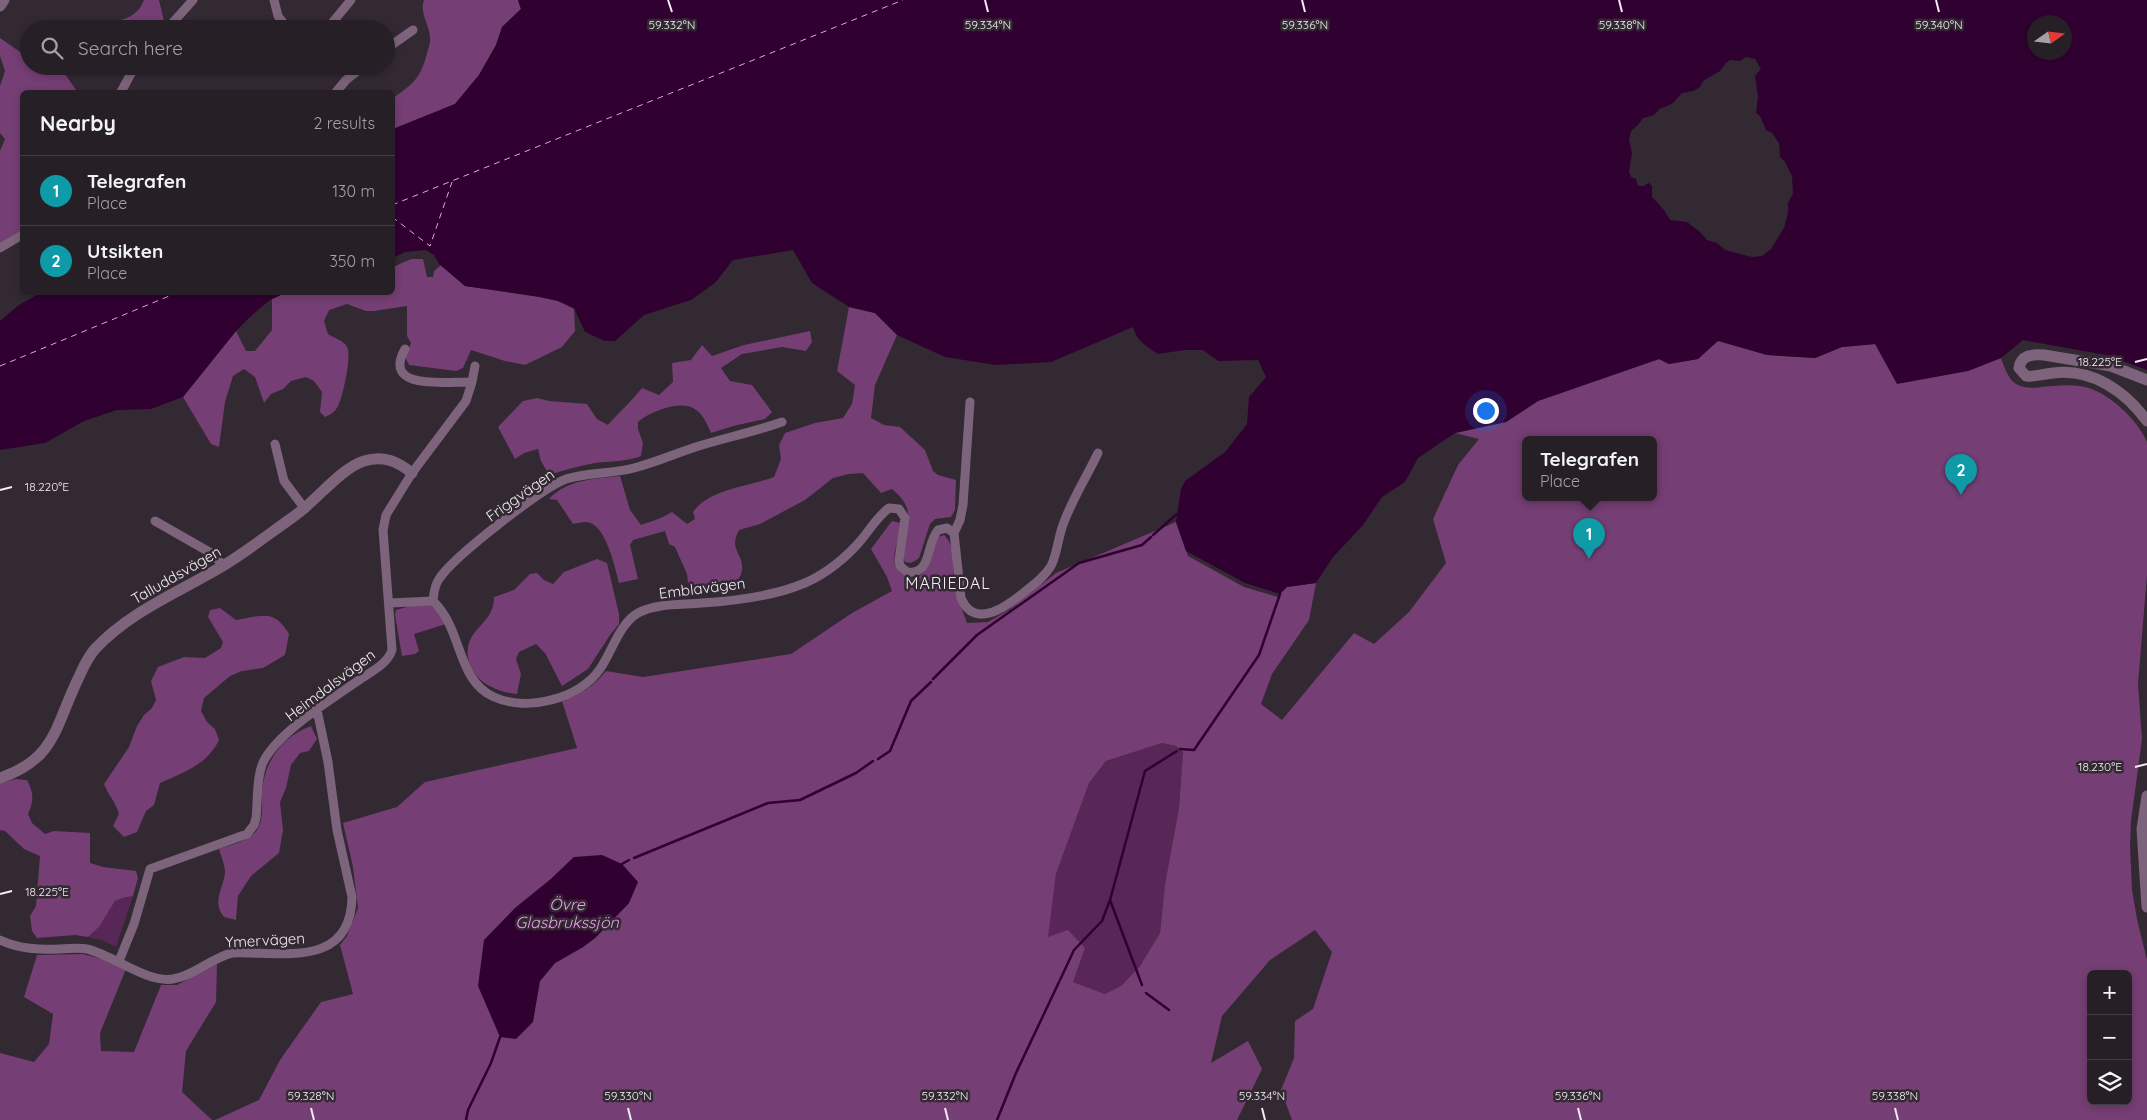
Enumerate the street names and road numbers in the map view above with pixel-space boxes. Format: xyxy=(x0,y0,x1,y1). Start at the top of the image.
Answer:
street label: Friggvägen xyxy=(482,464,558,526)
street label: Talluddsvägen xyxy=(128,542,224,608)
street label: Emblavägen xyxy=(658,573,746,603)
street label: Heimdalsvägen xyxy=(281,645,379,725)
street label: Ymervägen xyxy=(225,928,305,952)

